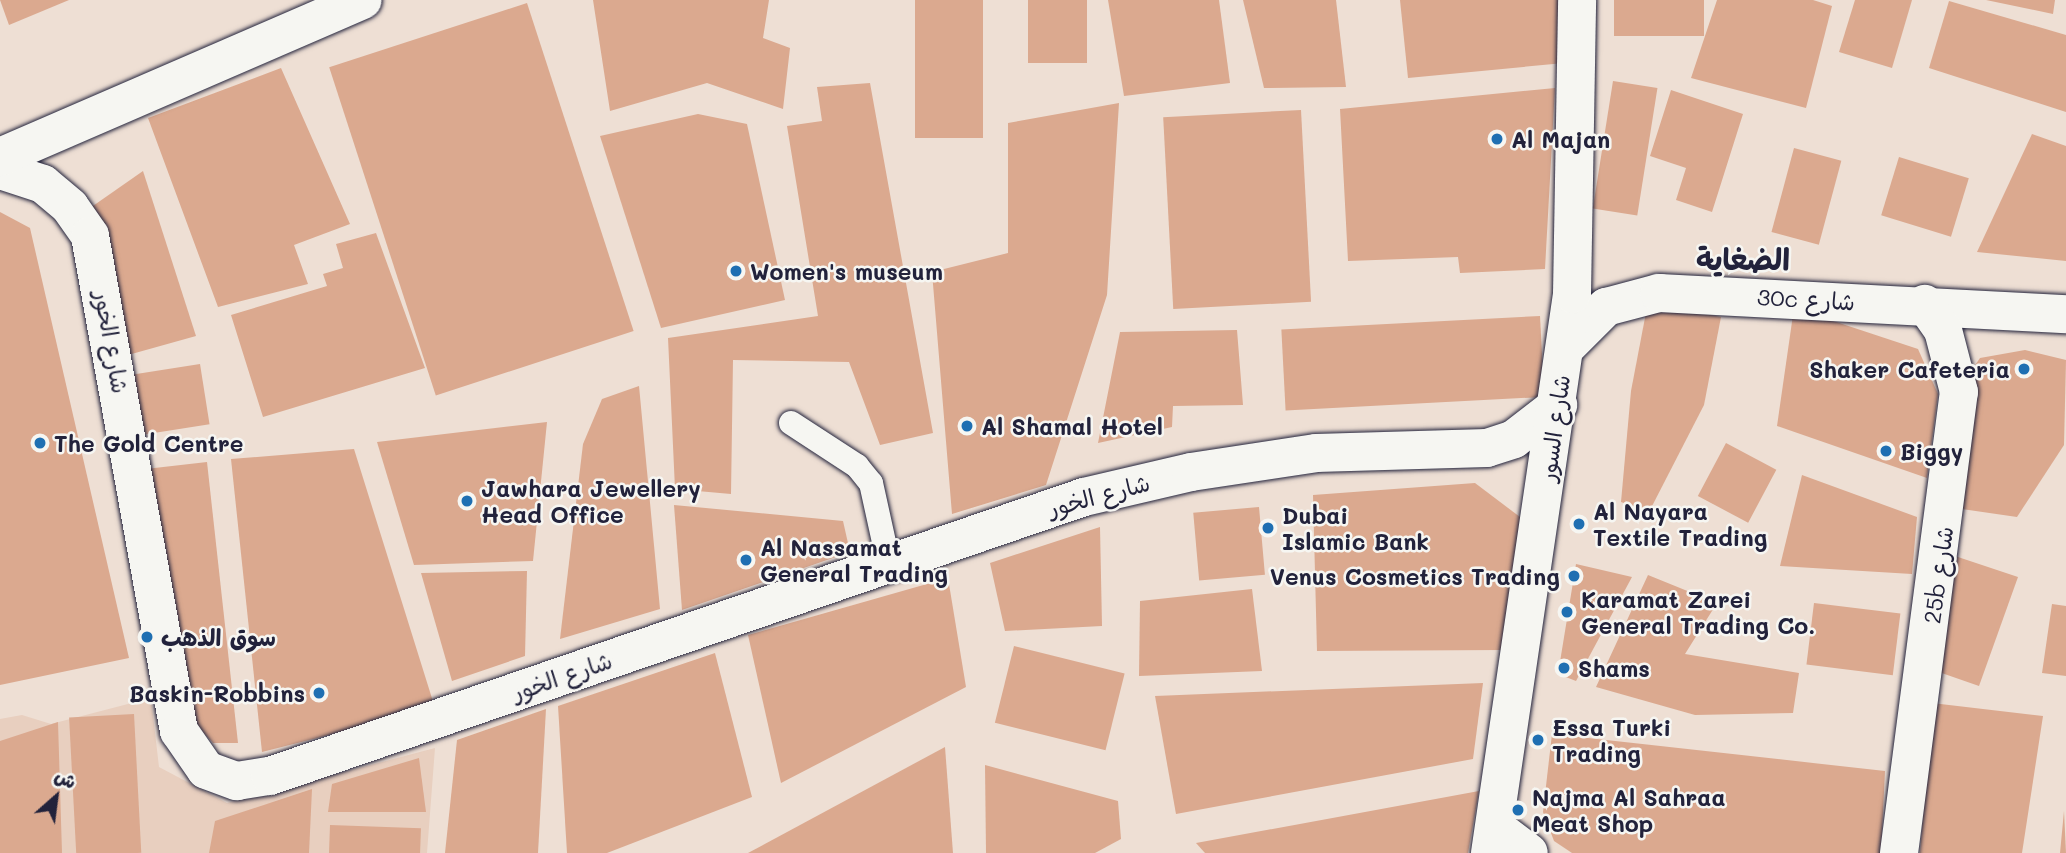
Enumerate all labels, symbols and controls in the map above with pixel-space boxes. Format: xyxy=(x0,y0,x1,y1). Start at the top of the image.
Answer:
place label: Al Majan xyxy=(1511,125,1610,153)
marker: Al Majan xyxy=(1489,131,1505,147)
district label: الضغاية xyxy=(1696,240,1790,276)
place label: Women's museum xyxy=(750,257,943,285)
marker: Women's museum xyxy=(728,263,744,279)
street label: 30c شارع xyxy=(1756,283,1856,315)
street label: شارع الخور xyxy=(89,288,135,396)
place label: Shaker Cafeteria xyxy=(1809,355,2010,383)
marker: Shaker Cafeteria xyxy=(2016,361,2032,377)
street label: شارع السور xyxy=(1533,373,1575,483)
place label: Al Shamal Hotel xyxy=(981,412,1163,440)
marker: Al Shamal Hotel xyxy=(959,418,975,434)
place label: The Gold Centre xyxy=(54,429,244,457)
marker: The Gold Centre xyxy=(32,435,48,451)
place label: Biggy xyxy=(1900,437,1963,465)
marker: Biggy xyxy=(1878,443,1894,459)
street label: شارع الخور xyxy=(1045,468,1153,522)
place label: Jawhara Jewellery Head Office xyxy=(481,474,701,528)
marker: Jawhara Jewellery Head Office xyxy=(459,493,475,509)
place label: Al Nayara Textile Trading xyxy=(1593,497,1768,551)
place label: Dubai Islamic Bank xyxy=(1282,501,1429,555)
marker: Al Nayara Textile Trading xyxy=(1571,516,1587,532)
marker: Dubai Islamic Bank xyxy=(1260,520,1276,536)
street label: 25b شارع xyxy=(1918,525,1958,625)
place label: Al Nassamat General Trading xyxy=(760,533,948,587)
marker: Al Nassamat General Trading xyxy=(738,552,754,568)
place label: Venus Cosmetics Trading xyxy=(1270,562,1560,590)
marker: Venus Cosmetics Trading xyxy=(1566,568,1582,584)
place label: Karamat Zarei General Trading Co. xyxy=(1581,585,1815,639)
marker: Karamat Zarei General Trading Co. xyxy=(1559,604,1575,620)
place label: سوق الذهب xyxy=(161,623,276,651)
marker: سوق الذهب xyxy=(139,629,155,645)
street label: شارع الخور xyxy=(508,646,616,706)
place label: Shams xyxy=(1578,654,1650,682)
marker: Shams xyxy=(1556,660,1572,676)
place label: Baskin-Robbins xyxy=(129,679,305,707)
marker: Baskin-Robbins xyxy=(311,685,327,701)
place label: Essa Turki Trading xyxy=(1552,713,1671,767)
marker: Essa Turki Trading xyxy=(1530,732,1546,748)
north arrow xyxy=(21,762,91,832)
text: ش xyxy=(51,762,81,794)
place label: Najma Al Sahraa Meat Shop xyxy=(1532,783,1725,837)
marker: Najma Al Sahraa Meat Shop xyxy=(1510,802,1526,818)

